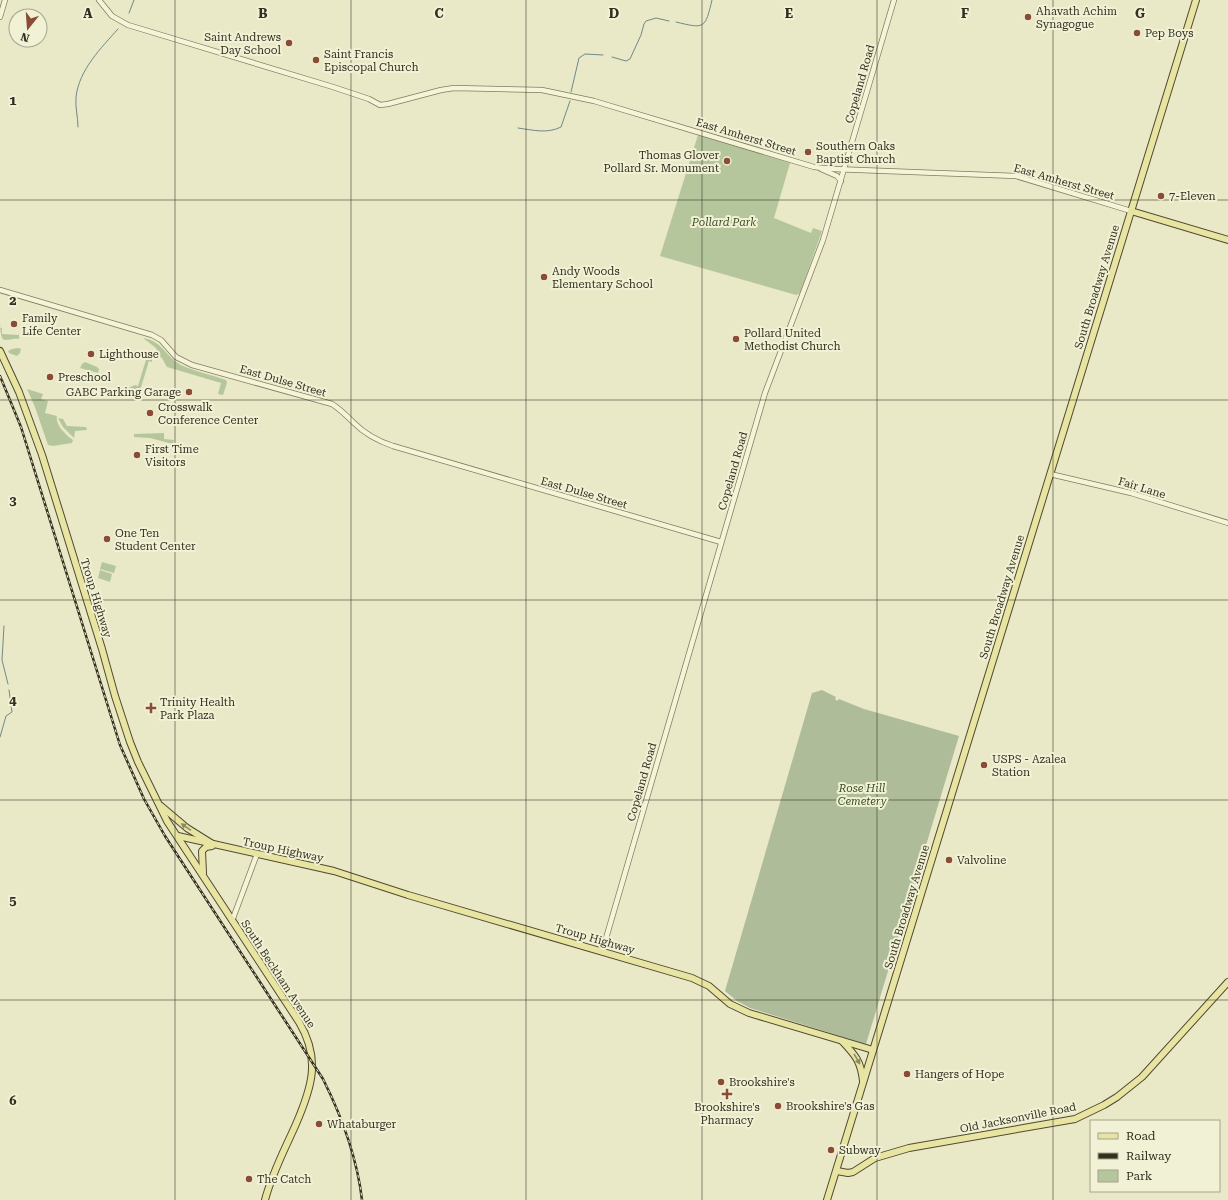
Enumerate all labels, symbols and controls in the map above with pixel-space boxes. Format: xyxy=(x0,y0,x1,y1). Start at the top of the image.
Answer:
place label: Ahavath Achim Synagogue xyxy=(1036,5,1117,31)
text: A xyxy=(83,6,93,21)
text: B xyxy=(258,6,268,21)
text: C xyxy=(434,6,444,21)
text: D xyxy=(609,6,619,21)
text: E xyxy=(785,6,793,21)
text: F xyxy=(961,6,969,21)
text: G xyxy=(1135,6,1145,21)
north arrow xyxy=(8,8,48,48)
marker: Ahavath Achim Synagogue xyxy=(1023,12,1033,22)
place label: Pep Boys xyxy=(1145,27,1193,40)
marker: Pep Boys xyxy=(1132,28,1142,38)
text: N xyxy=(19,29,31,45)
place label: Saint Andrews Day School xyxy=(204,31,282,57)
marker: Saint Andrews Day School xyxy=(284,38,294,48)
street label: Copeland Road xyxy=(843,43,877,125)
place label: Saint Francis Episcopal Church xyxy=(324,48,419,74)
marker: Saint Francis Episcopal Church xyxy=(311,55,321,65)
text: 1 xyxy=(9,93,17,108)
street label: East Amherst Street xyxy=(694,116,798,158)
place label: Southern Oaks Baptist Church xyxy=(816,140,896,166)
marker: Southern Oaks Baptist Church xyxy=(803,147,813,157)
place label: Thomas Glover Pollard Sr. Monument xyxy=(604,149,719,175)
marker: Thomas Glover Pollard Sr. Monument xyxy=(722,156,732,166)
street label: East Amherst Street xyxy=(1012,161,1116,203)
place label: 7-Eleven xyxy=(1169,190,1216,203)
marker: 7-Eleven xyxy=(1156,191,1166,201)
park label: Pollard Park xyxy=(691,216,756,229)
street label: South Broadway Avenue xyxy=(1072,223,1122,351)
place label: Andy Woods Elementary School xyxy=(552,265,653,291)
marker: Andy Woods Elementary School xyxy=(539,272,549,282)
text: 2 xyxy=(9,293,17,308)
place label: Family Life Center xyxy=(22,312,81,338)
marker: Family Life Center xyxy=(9,319,19,329)
place label: Pollard United Methodist Church xyxy=(744,327,841,353)
marker: Pollard United Methodist Church xyxy=(731,334,741,344)
place label: Lighthouse xyxy=(99,348,159,361)
marker: Lighthouse xyxy=(86,349,96,359)
street label: East Dulse Street xyxy=(238,362,328,400)
place label: Preschool xyxy=(58,371,111,384)
marker: Preschool xyxy=(45,372,55,382)
place label: GABC Parking Garage xyxy=(66,386,181,399)
marker: GABC Parking Garage xyxy=(184,387,194,397)
place label: Crosswalk Conference Center xyxy=(158,401,259,427)
marker: Crosswalk Conference Center xyxy=(145,408,155,418)
street label: Copeland Road xyxy=(716,430,750,512)
place label: First Time Visitors xyxy=(145,443,199,469)
marker: First Time Visitors xyxy=(132,450,142,460)
street label: East Dulse Street xyxy=(539,474,629,512)
street label: Fair Lane xyxy=(1117,475,1167,501)
text: 3 xyxy=(9,493,17,508)
place label: One Ten Student Center xyxy=(115,527,196,553)
street label: South Broadway Avenue xyxy=(977,533,1027,661)
marker: One Ten Student Center xyxy=(102,534,112,544)
street label: Troup Highway xyxy=(78,557,114,640)
text: 4 xyxy=(9,693,17,708)
place label: Trinity Health Park Plaza xyxy=(160,696,235,722)
marker: Trinity Health Park Plaza xyxy=(145,702,157,714)
street label: Copeland Road xyxy=(625,741,659,823)
place label: USPS - Azalea Station xyxy=(992,753,1066,779)
marker: USPS - Azalea Station xyxy=(979,760,989,770)
park label: Rose Hill Cemetery xyxy=(838,782,887,808)
one-way arrow xyxy=(181,823,191,831)
street label: Troup Highway xyxy=(241,835,325,865)
street label: South Broadway Avenue xyxy=(882,843,932,971)
place label: Valvoline xyxy=(957,854,1006,867)
marker: Valvoline xyxy=(944,855,954,865)
text: 5 xyxy=(9,893,17,908)
street label: South Beckham Avenue xyxy=(238,917,318,1031)
street label: Troup Highway xyxy=(554,921,637,957)
one-way arrow xyxy=(854,1053,861,1065)
place label: Hangers of Hope xyxy=(915,1068,1004,1081)
marker: Hangers of Hope xyxy=(902,1069,912,1079)
place label: Brookshire's xyxy=(729,1076,795,1089)
marker: Brookshire's xyxy=(716,1077,726,1087)
marker: Brookshire's Pharmacy xyxy=(722,1089,732,1099)
text: 6 xyxy=(9,1093,17,1108)
place label: Brookshire's Gas xyxy=(786,1100,874,1113)
street label: Old Jacksonville Road xyxy=(959,1100,1077,1136)
place label: Brookshire's Pharmacy xyxy=(694,1101,760,1127)
marker: Brookshire's Gas xyxy=(773,1101,783,1111)
place label: Whataburger xyxy=(327,1118,397,1131)
marker: Whataburger xyxy=(314,1119,324,1129)
legend xyxy=(1090,1120,1220,1192)
text: Road xyxy=(1126,1129,1156,1143)
place label: Subway xyxy=(839,1144,881,1157)
marker: Subway xyxy=(826,1145,836,1155)
text: Railway xyxy=(1126,1149,1172,1163)
text: Park xyxy=(1126,1169,1153,1183)
place label: The Catch xyxy=(257,1173,311,1186)
marker: The Catch xyxy=(244,1174,254,1184)

